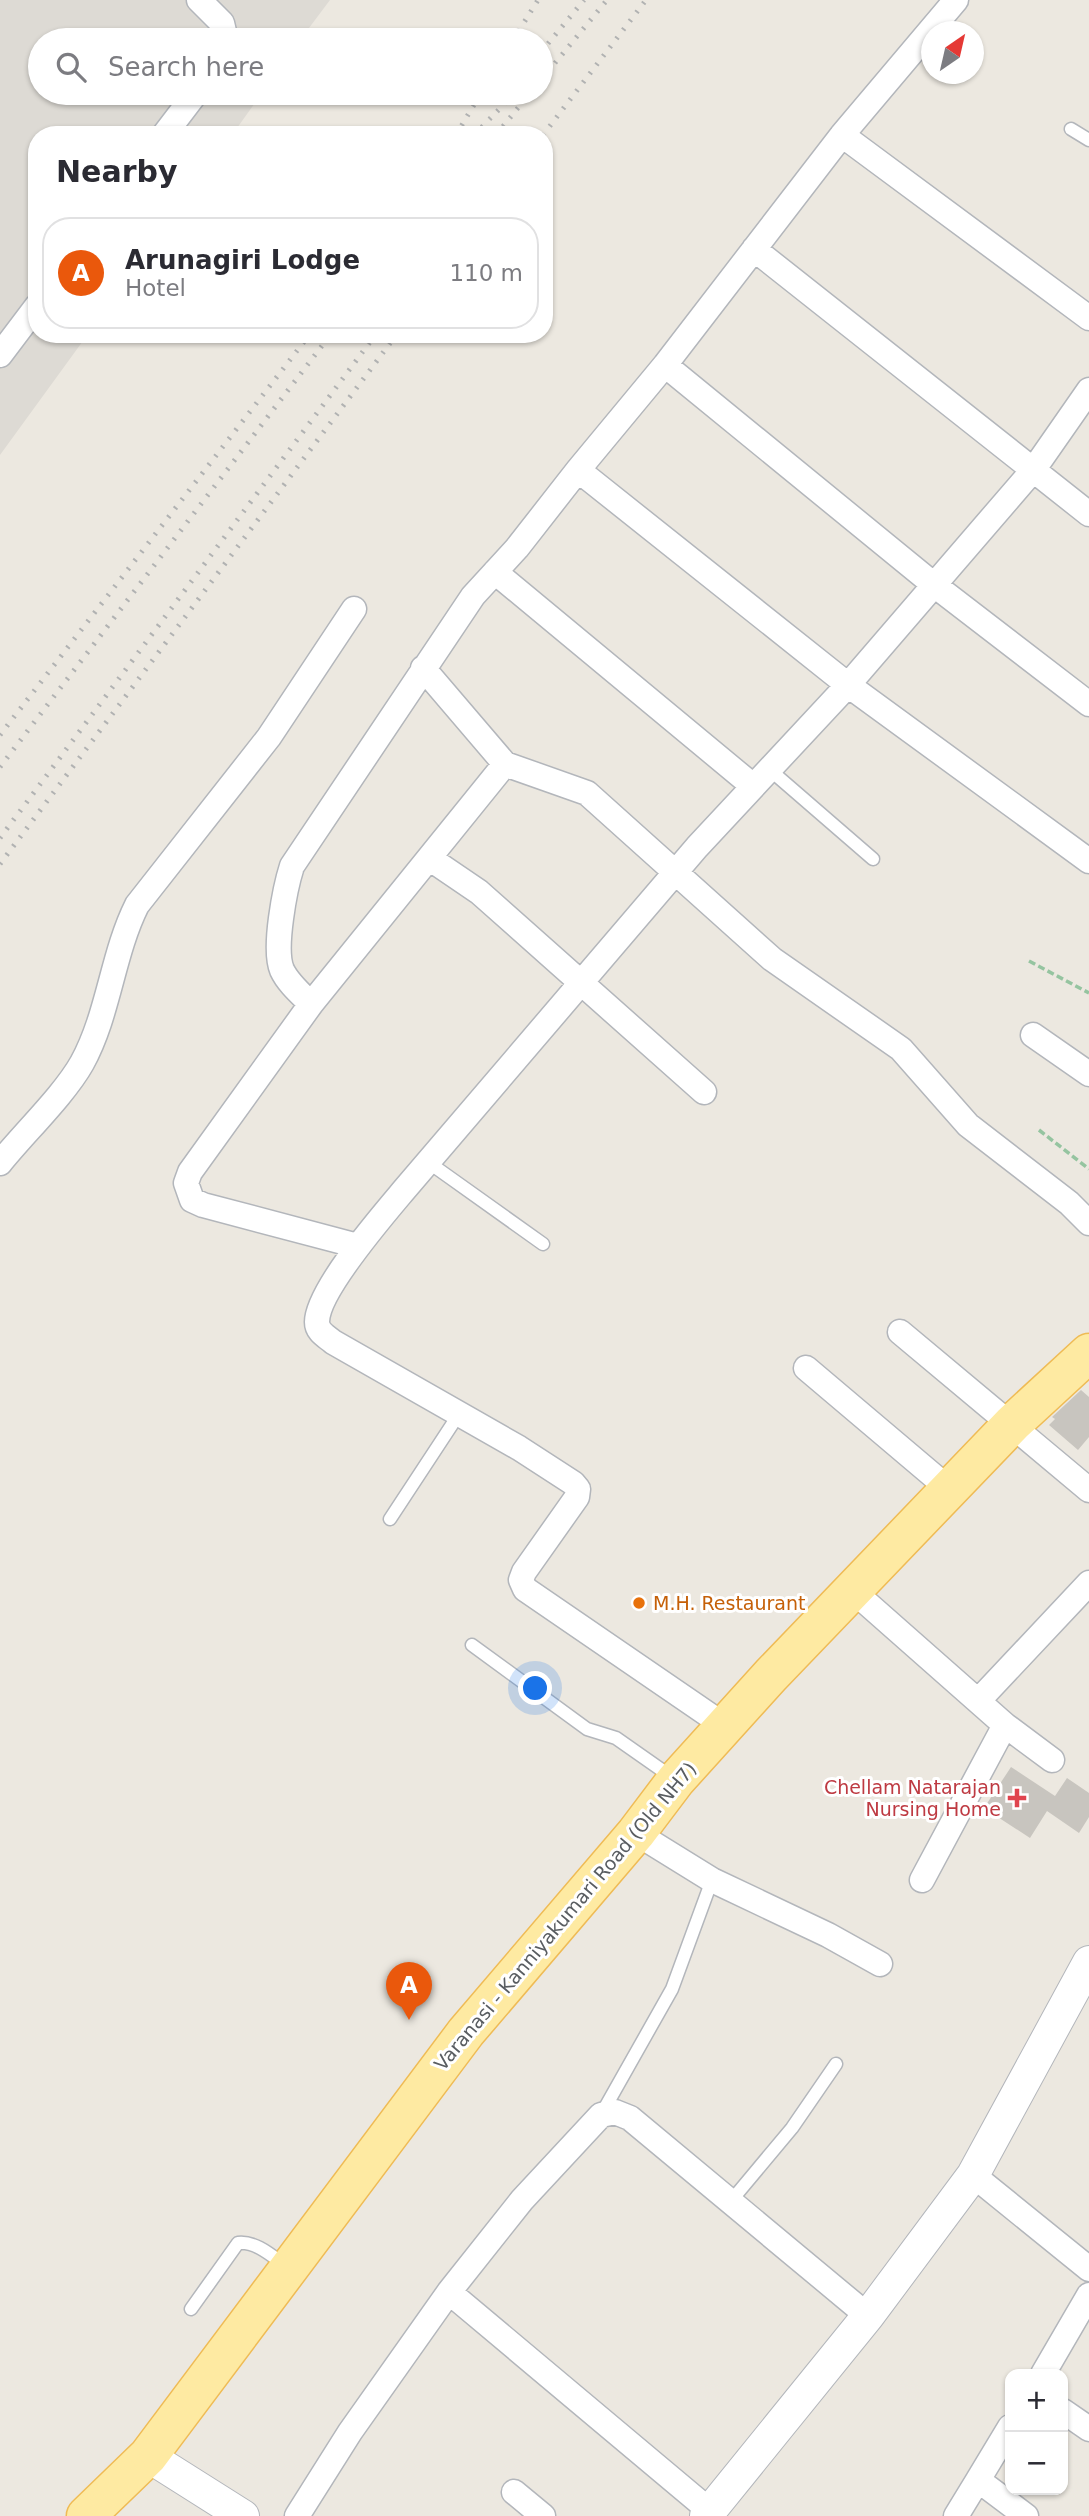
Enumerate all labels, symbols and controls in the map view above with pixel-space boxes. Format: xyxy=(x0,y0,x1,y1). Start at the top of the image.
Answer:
north arrow xyxy=(921,21,984,84)
search box xyxy=(28,28,553,105)
icon: search xyxy=(52,48,90,86)
text: Search here xyxy=(108,52,264,82)
text: Nearby xyxy=(56,154,178,189)
text: Arunagiri Lodge xyxy=(125,245,360,275)
text: A xyxy=(72,260,90,286)
text: 110 m xyxy=(449,260,523,286)
text: Hotel xyxy=(125,275,186,301)
place label: M.H. Restaurant xyxy=(653,1592,805,1614)
marker: M.H. Restaurant xyxy=(631,1595,647,1611)
your location xyxy=(518,1671,552,1705)
street label: Varanasi - Kanniyakumari Road (Old NH7) xyxy=(429,1757,701,2075)
place label: Chellam Natarajan Nursing Home xyxy=(824,1776,1001,1820)
marker: Chellam Natarajan Nursing Home xyxy=(1007,1788,1027,1808)
pin: A xyxy=(386,1962,432,2020)
map controls xyxy=(1005,2369,1068,2495)
button: + xyxy=(1005,2369,1068,2432)
button: − xyxy=(1005,2432,1068,2495)

